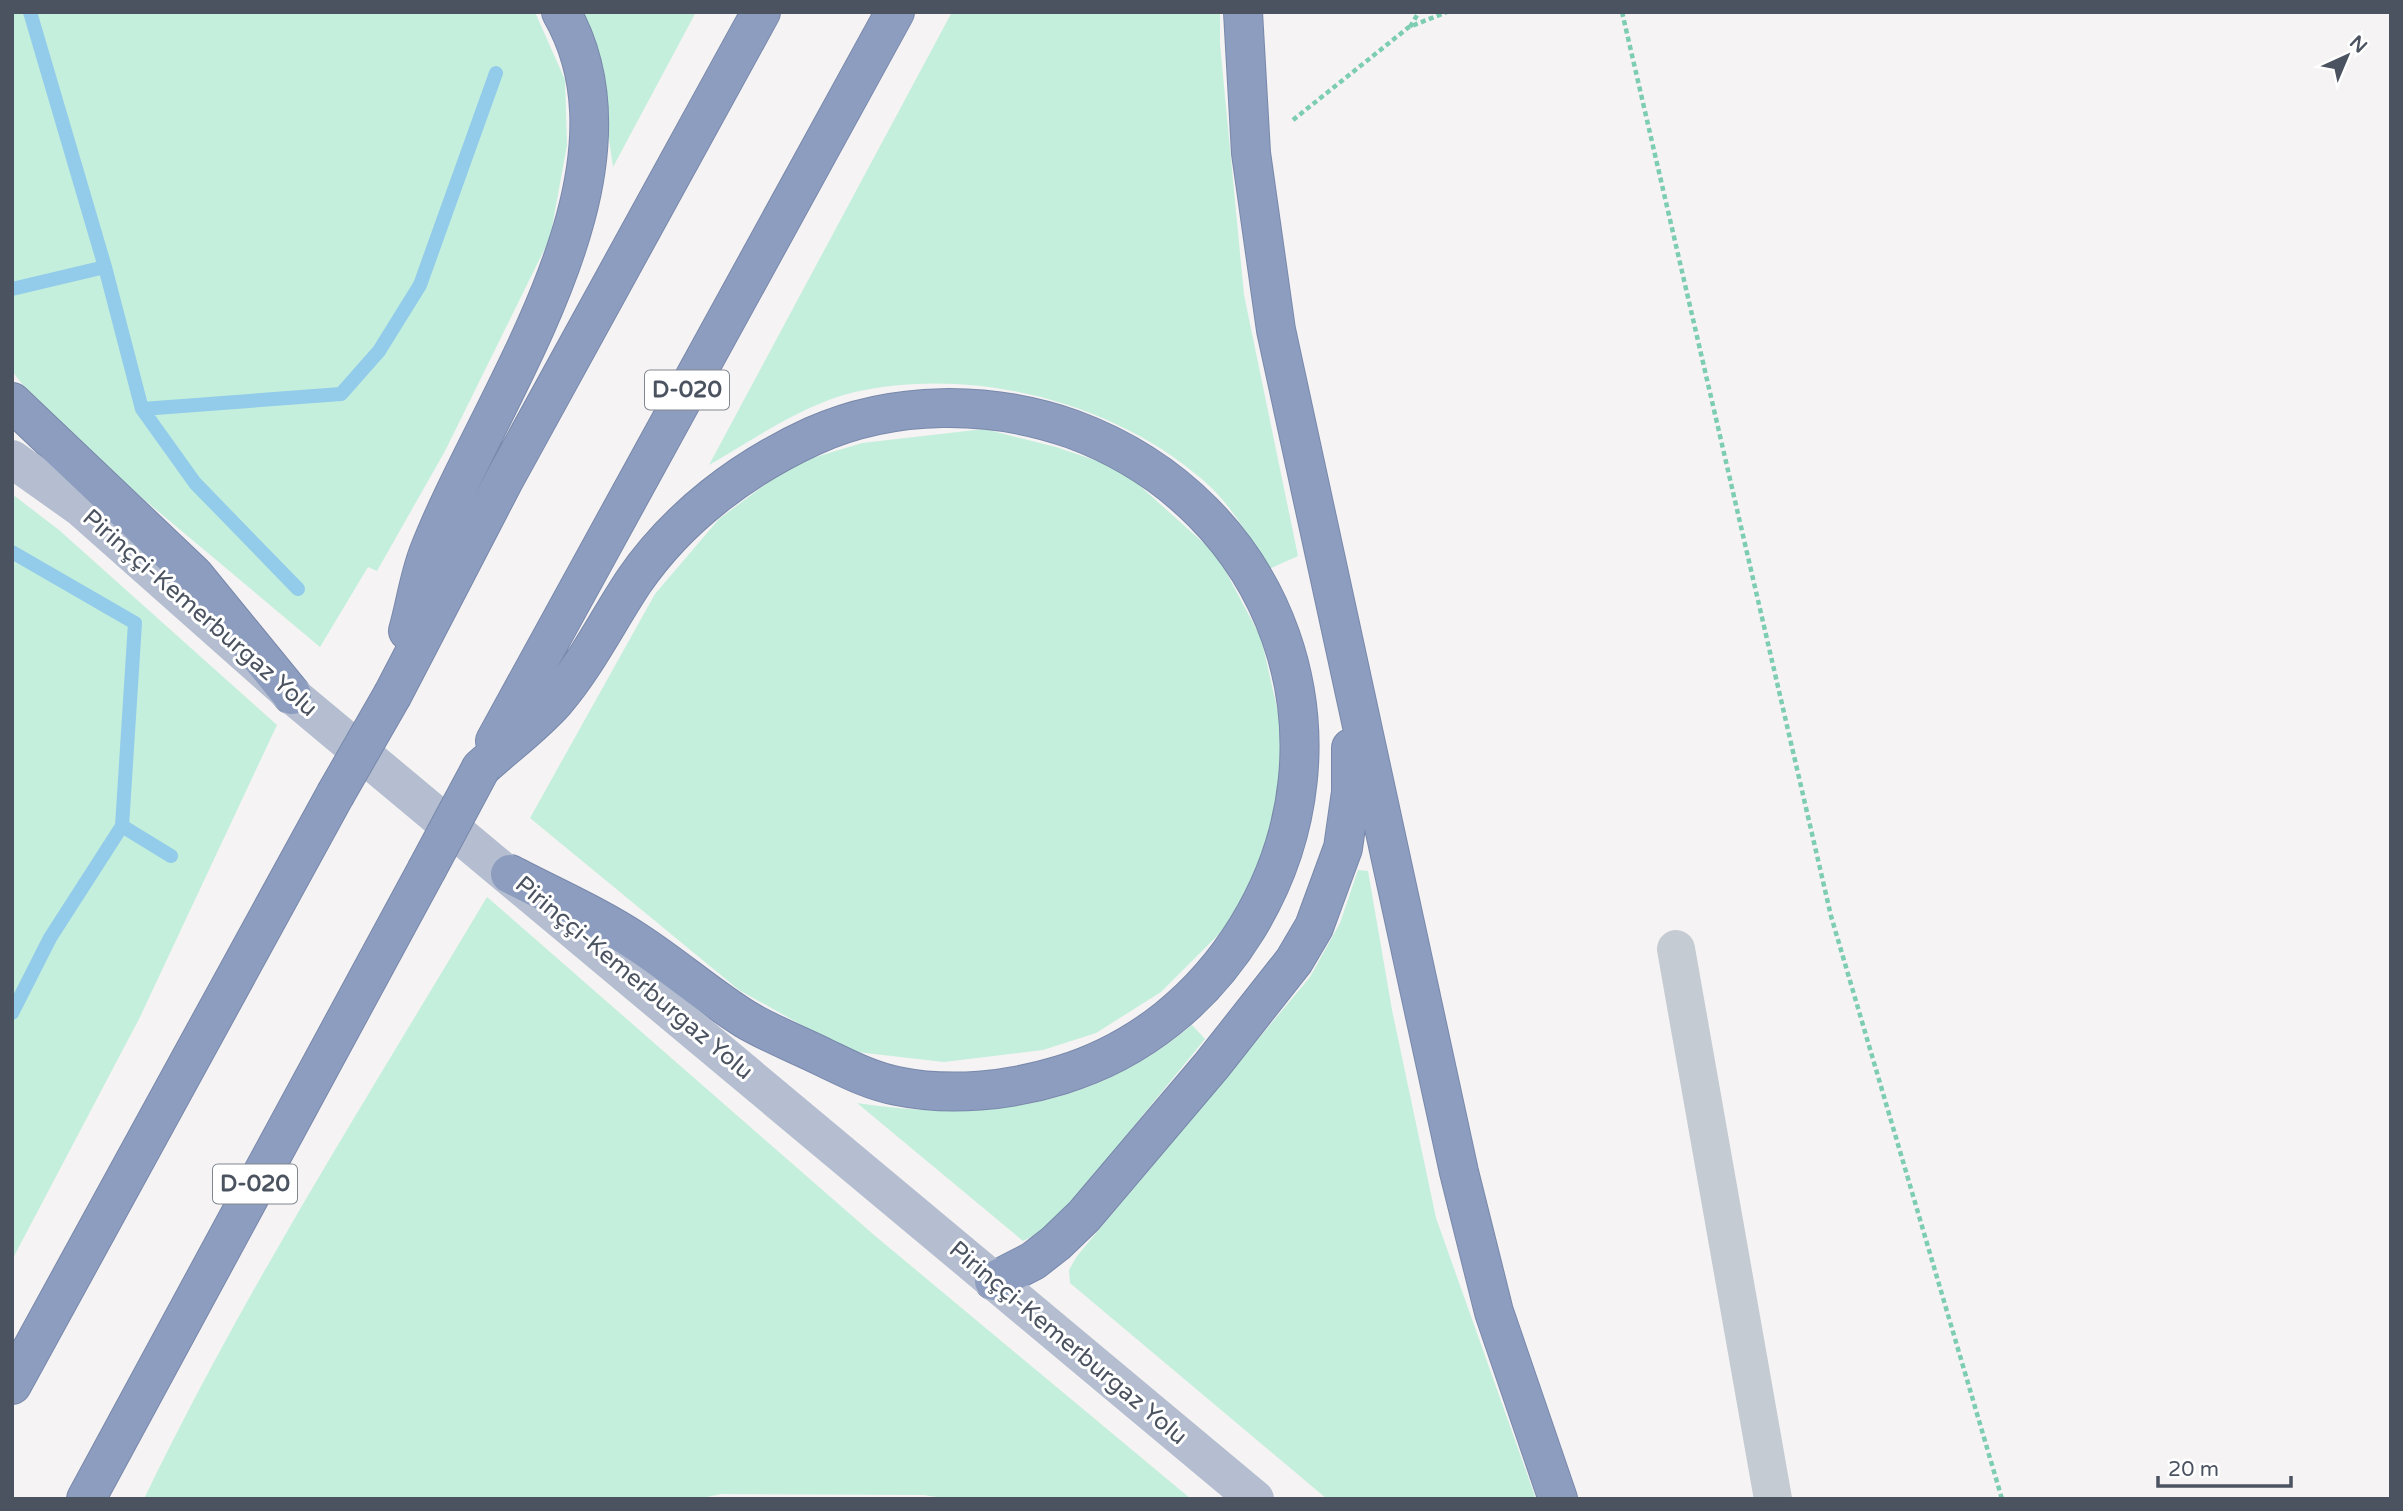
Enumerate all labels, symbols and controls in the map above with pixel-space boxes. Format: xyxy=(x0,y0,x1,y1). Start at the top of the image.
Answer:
north arrow xyxy=(2312,21,2382,91)
text: N xyxy=(2345,31,2371,58)
road number: D-020 xyxy=(645,370,729,410)
street label: Pirinççi-Kemerburgaz Yolu xyxy=(77,503,323,723)
street label: Pirinççi-Kemerburgaz Yolu xyxy=(509,870,759,1086)
road number: D-020 xyxy=(213,1164,297,1204)
street label: Pirinççi-Kemerburgaz Yolu xyxy=(943,1235,1193,1451)
scale bar xyxy=(2158,1444,2291,1488)
text: 20 m xyxy=(2168,1457,2219,1482)

